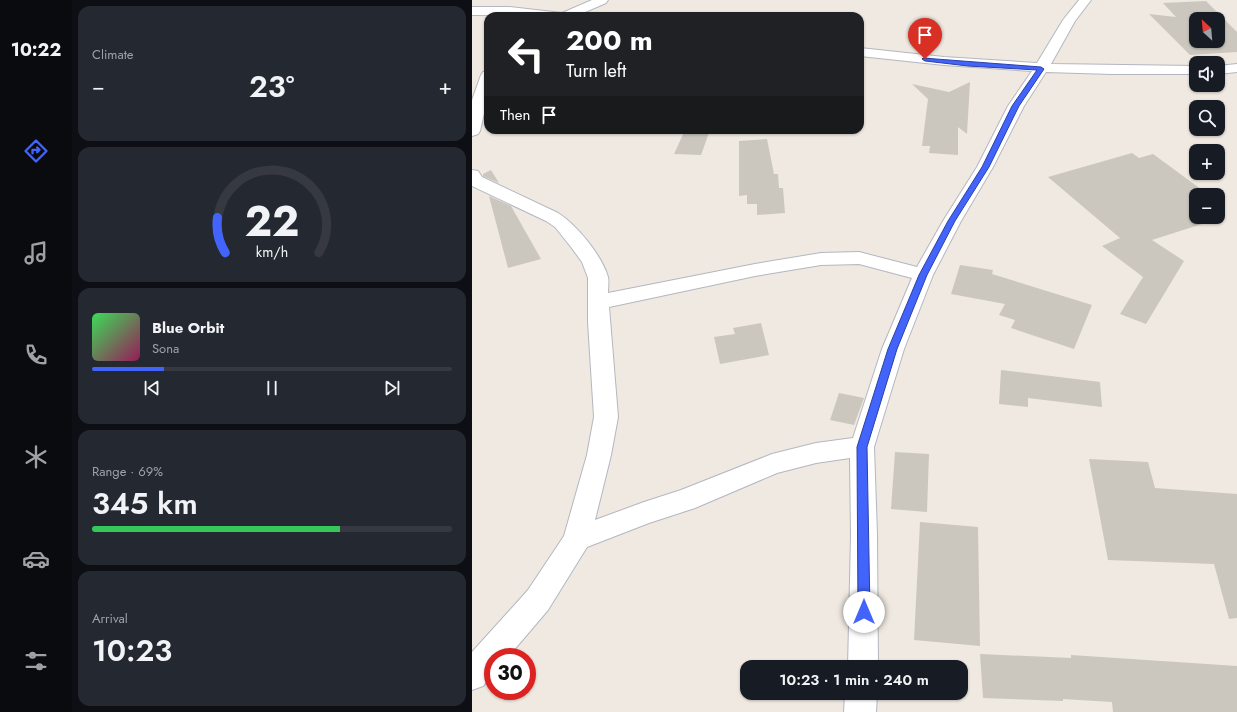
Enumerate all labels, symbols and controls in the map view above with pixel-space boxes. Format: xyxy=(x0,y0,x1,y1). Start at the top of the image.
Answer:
north arrow xyxy=(1189,12,1225,48)
map controls xyxy=(1189,12,1225,224)
pin xyxy=(908,18,942,59)
text: 200 m xyxy=(566,20,653,61)
icon: arrive xyxy=(914,24,936,46)
icon: left xyxy=(500,28,552,80)
text: 10:22 xyxy=(11,37,61,63)
text: Climate xyxy=(92,45,133,64)
button: sound xyxy=(1189,56,1225,92)
text: Turn left xyxy=(566,58,626,84)
text: 23° xyxy=(249,65,294,108)
text: − xyxy=(92,70,105,102)
text: + xyxy=(438,70,452,102)
button: search xyxy=(1189,100,1225,136)
text: Then xyxy=(500,104,530,126)
icon: arrive xyxy=(538,104,560,126)
icon: directions xyxy=(22,137,50,165)
button: + xyxy=(1189,144,1225,180)
button: − xyxy=(1189,188,1225,224)
text: 22 xyxy=(245,191,299,252)
icon: music xyxy=(22,239,50,267)
text: km/h xyxy=(256,241,288,261)
text: Blue Orbit xyxy=(152,317,224,339)
text: Sona xyxy=(152,339,179,358)
icon: phone xyxy=(22,341,50,369)
icon: previous xyxy=(141,377,163,399)
icon: pause xyxy=(261,377,283,399)
icon: next xyxy=(381,377,403,399)
icon: climate xyxy=(22,443,50,471)
text: Range · 69% xyxy=(92,462,163,481)
text: 345 km xyxy=(92,482,198,525)
icon: car xyxy=(22,545,50,573)
position arrow xyxy=(843,591,885,633)
text: Arrival xyxy=(92,609,128,628)
text: 10:23 xyxy=(92,629,172,672)
icon: filters xyxy=(22,647,50,675)
speed limit sign: 30 xyxy=(484,648,536,700)
text: 10:23 · 1 min · 240 m xyxy=(779,669,929,691)

